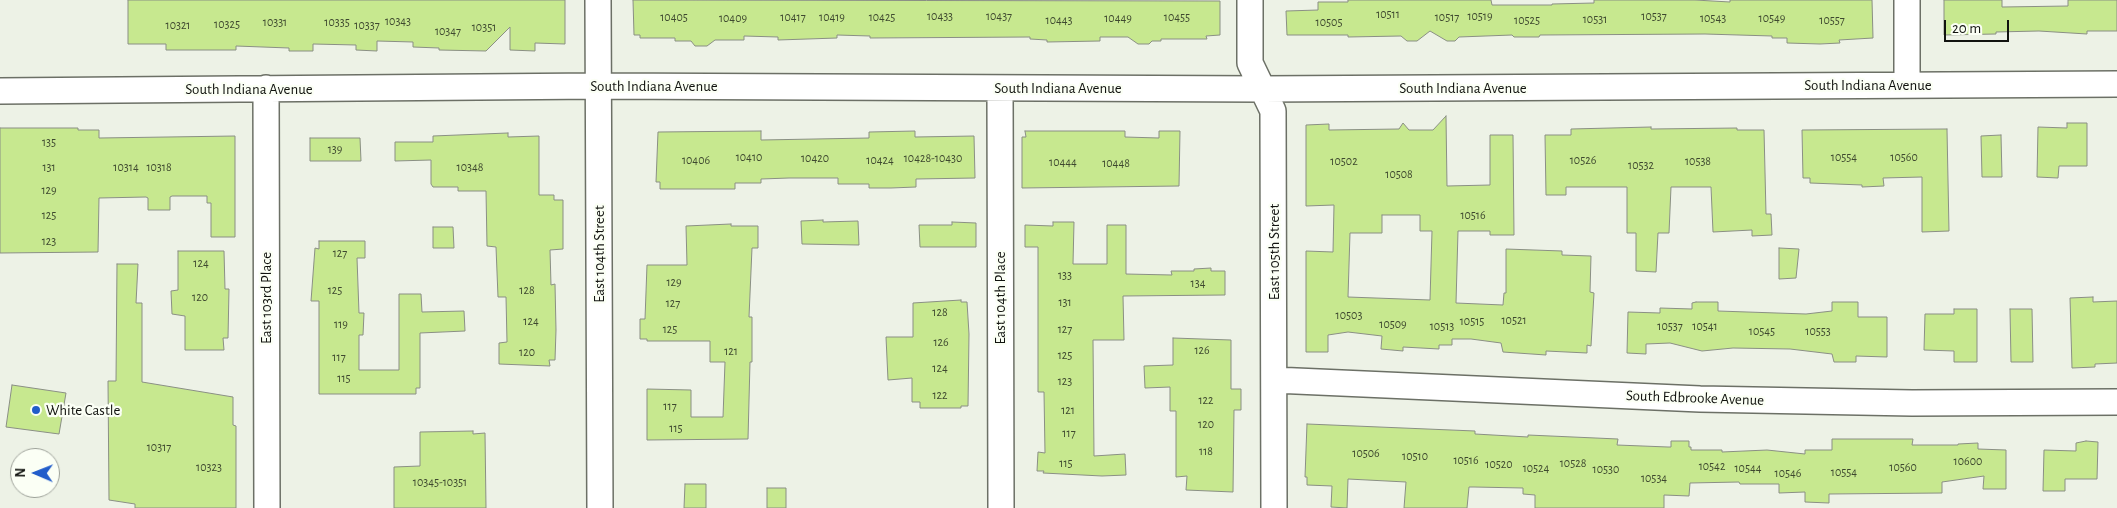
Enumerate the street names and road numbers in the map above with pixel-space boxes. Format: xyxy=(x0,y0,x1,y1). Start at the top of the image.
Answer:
street label: South Indiana Avenue xyxy=(1804,76,1932,94)
street label: South Indiana Avenue xyxy=(590,77,718,95)
street label: South Indiana Avenue xyxy=(994,79,1122,97)
street label: South Indiana Avenue xyxy=(1399,79,1527,97)
street label: South Indiana Avenue xyxy=(185,80,313,98)
street label: East 105th Street xyxy=(1265,204,1283,300)
street label: East 104th Street xyxy=(590,205,608,303)
street label: East 104th Place xyxy=(991,251,1009,345)
street label: East 103rd Place xyxy=(257,252,275,344)
street label: South Edbrooke Avenue xyxy=(1626,387,1764,409)

